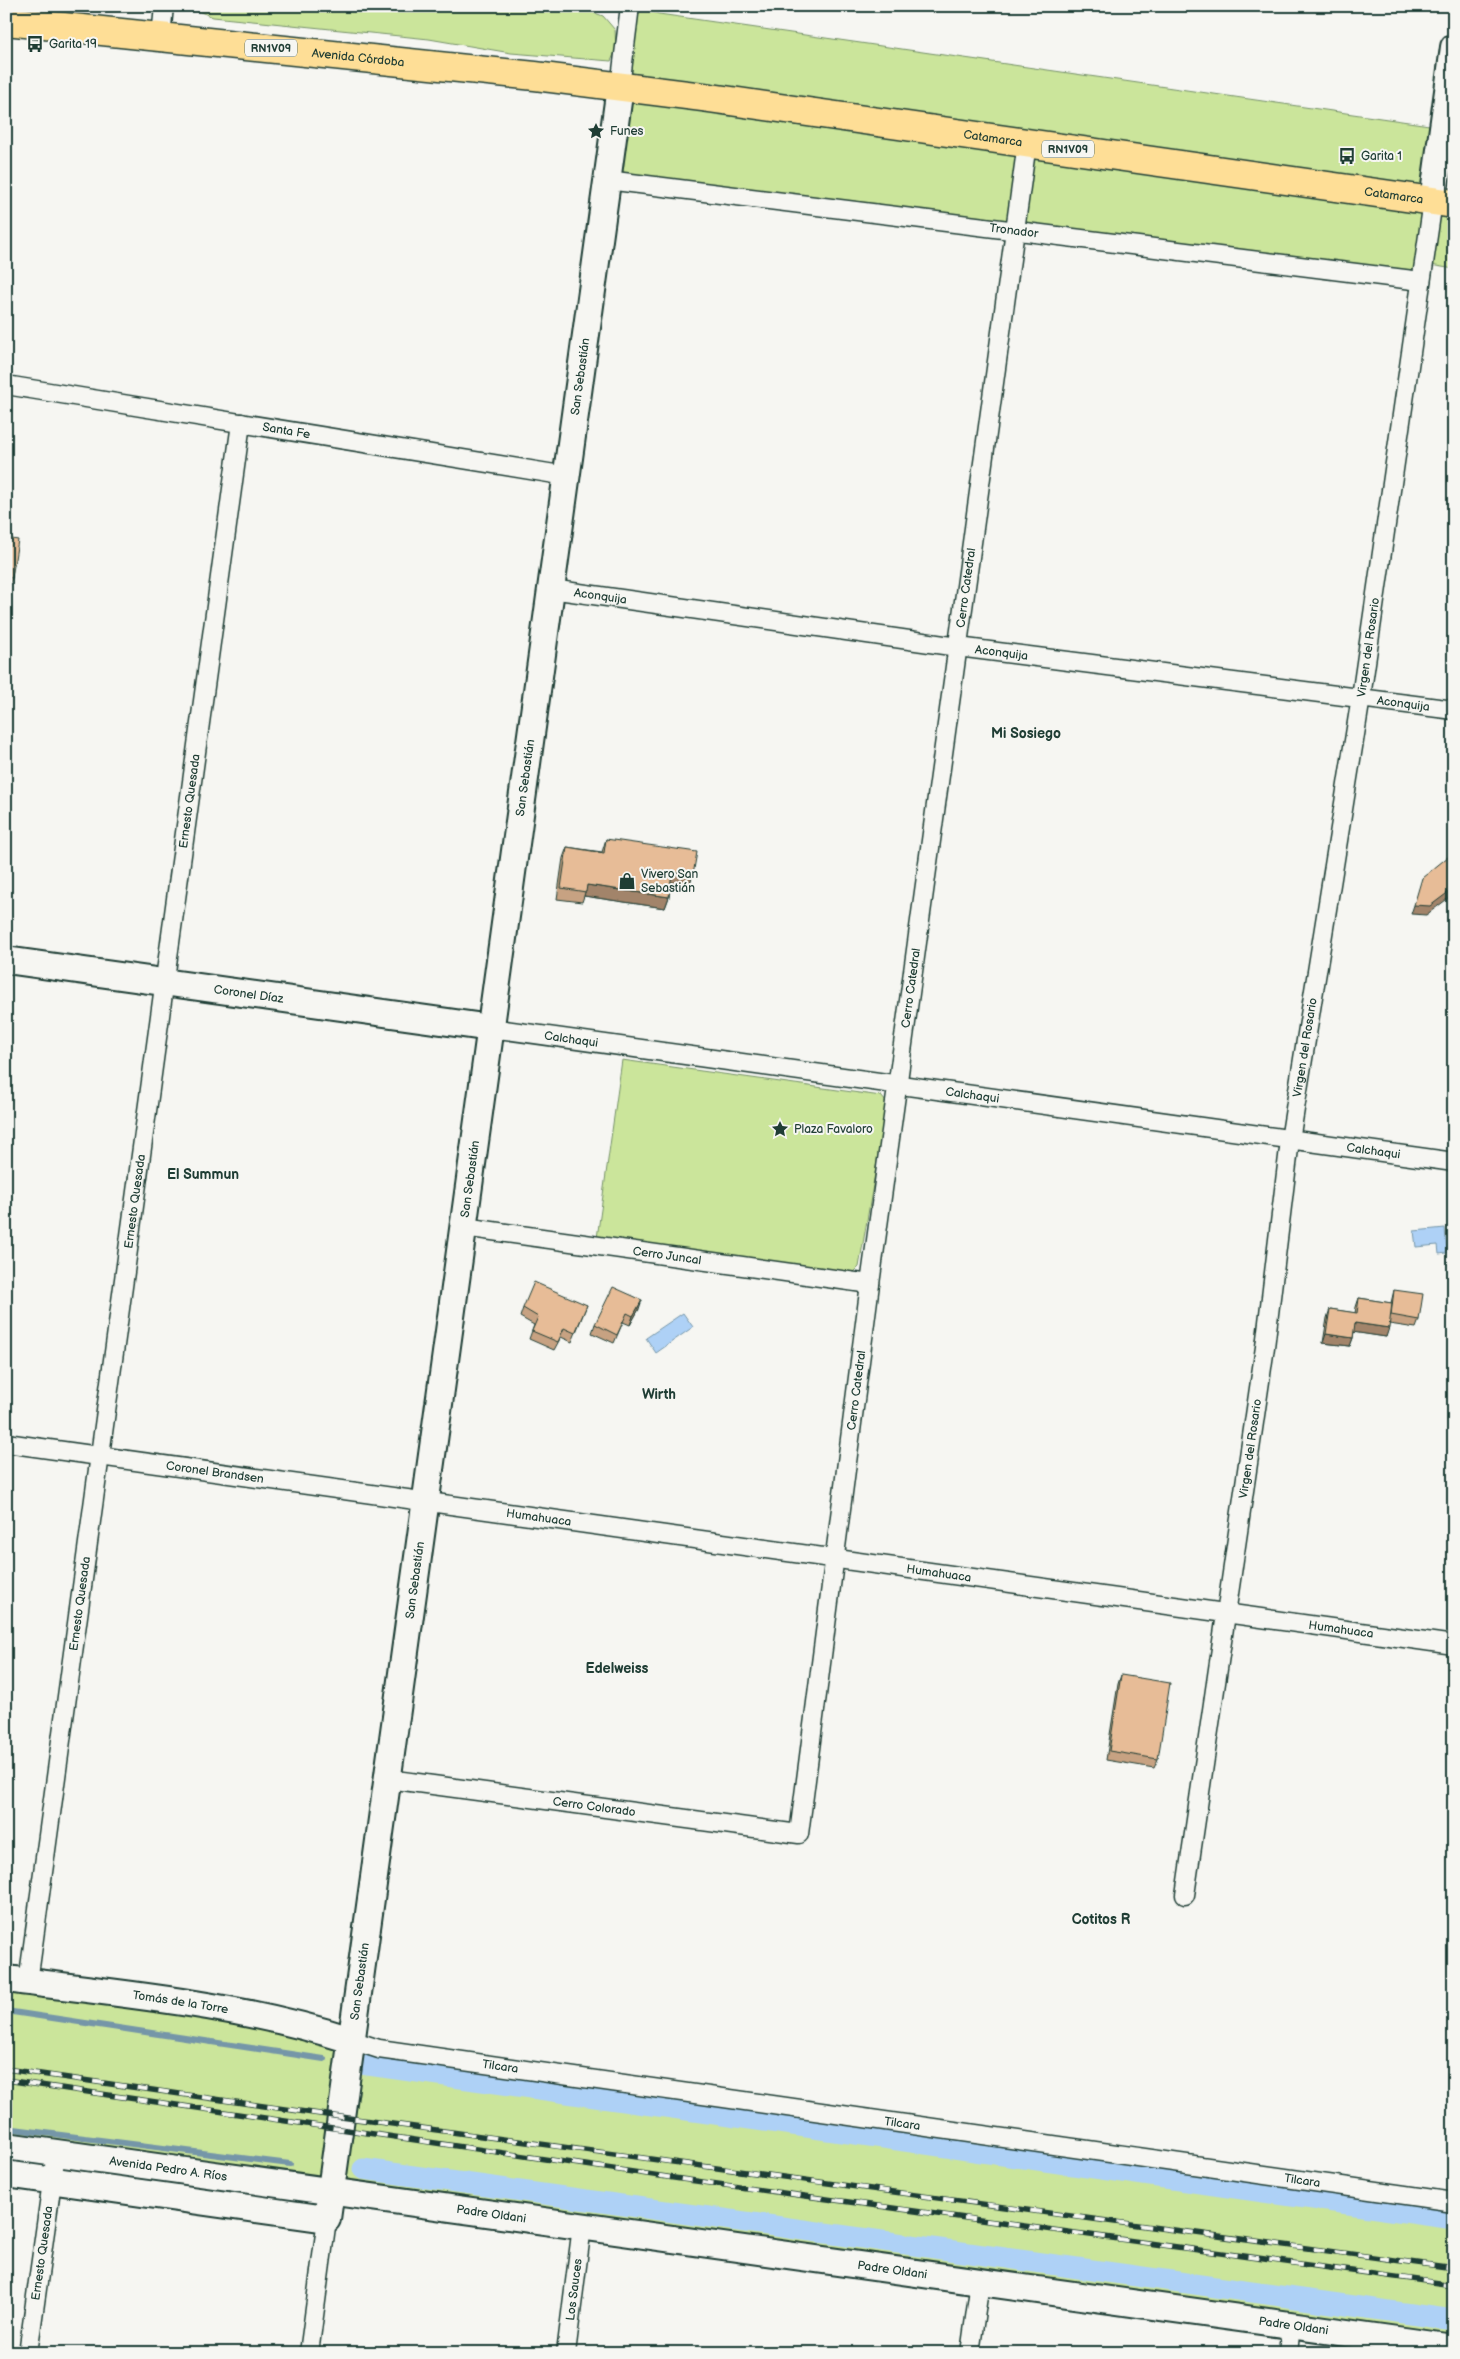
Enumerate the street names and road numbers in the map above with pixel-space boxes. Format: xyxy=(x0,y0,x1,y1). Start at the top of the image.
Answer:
road number: RN1V09 xyxy=(245,40,297,56)
street label: Avenida Córdoba xyxy=(311,45,405,70)
street label: Catamarca xyxy=(962,127,1024,150)
road number: RN1V09 xyxy=(1042,140,1094,158)
street label: Catamarca xyxy=(1363,184,1425,207)
street label: Tronador xyxy=(989,220,1040,241)
street label: San Sebastián xyxy=(567,337,593,416)
street label: Santa Fe xyxy=(261,419,311,442)
street label: Cerro Catedral xyxy=(953,547,979,629)
street label: Aconquija xyxy=(573,585,628,607)
street label: Virgen del Rosario xyxy=(1354,597,1383,698)
street label: Aconquija xyxy=(974,642,1029,663)
street label: Aconquija xyxy=(1376,693,1431,714)
street label: San Sebastián xyxy=(512,738,538,817)
street label: Ernesto Quesada xyxy=(175,753,203,849)
street label: Cerro Catedral xyxy=(898,947,924,1029)
street label: Coronel Díaz xyxy=(213,982,285,1006)
street label: Virgen del Rosario xyxy=(1289,997,1320,1098)
street label: Calchaqui xyxy=(543,1028,599,1050)
street label: Calchaqui xyxy=(944,1084,1000,1106)
street label: San Sebastián xyxy=(457,1139,483,1218)
street label: Calchaqui xyxy=(1346,1140,1402,1162)
street label: Ernesto Quesada xyxy=(121,1153,149,1249)
street label: Cerro Juncal xyxy=(632,1243,702,1268)
street label: Cerro Catedral xyxy=(844,1349,869,1431)
street label: Virgen del Rosario xyxy=(1235,1398,1265,1500)
street label: Coronel Brandsen xyxy=(165,1458,265,1486)
street label: Humahuaca xyxy=(505,1505,572,1529)
street label: San Sebastián xyxy=(402,1540,428,1620)
street label: Ernesto Quesada xyxy=(66,1555,94,1652)
street label: Humahuaca xyxy=(906,1561,973,1585)
street label: Humahuaca xyxy=(1308,1617,1375,1641)
street label: Cerro Colorado xyxy=(552,1794,637,1820)
street label: San Sebastián xyxy=(347,1942,372,2021)
street label: Tomás de la Torre xyxy=(132,1987,230,2017)
street label: Tilcara xyxy=(481,2056,520,2076)
street label: Tilcara xyxy=(883,2114,922,2133)
street label: Avenida Pedro A. Ríos xyxy=(109,2153,228,2184)
street label: Tilcara xyxy=(1283,2170,1321,2190)
street label: Padre Oldani xyxy=(455,2201,527,2226)
street label: Ernesto Quesada xyxy=(28,2205,56,2301)
street label: Los Sauces xyxy=(563,2257,585,2321)
street label: Padre Oldani xyxy=(857,2257,928,2282)
street label: Padre Oldani xyxy=(1258,2313,1330,2338)

